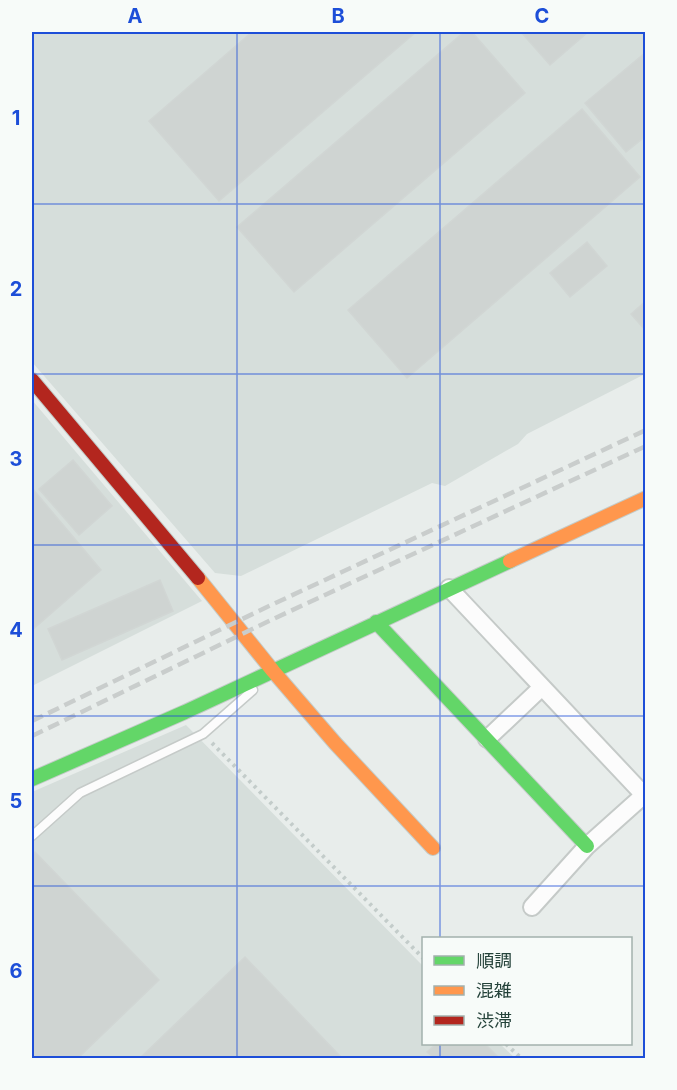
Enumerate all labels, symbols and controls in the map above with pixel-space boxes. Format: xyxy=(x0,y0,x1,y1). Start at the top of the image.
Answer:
text: A xyxy=(128,4,143,28)
text: B xyxy=(331,4,345,28)
text: C xyxy=(535,4,549,28)
text: 1 xyxy=(12,106,20,130)
text: 2 xyxy=(10,277,22,301)
text: 3 xyxy=(10,447,22,471)
text: 4 xyxy=(9,618,23,642)
text: 5 xyxy=(10,789,22,813)
legend xyxy=(422,937,632,1045)
text: 順調 xyxy=(476,950,512,971)
text: 6 xyxy=(10,959,23,983)
text: 混雑 xyxy=(476,980,512,1001)
text: 渋滞 xyxy=(476,1010,512,1031)

